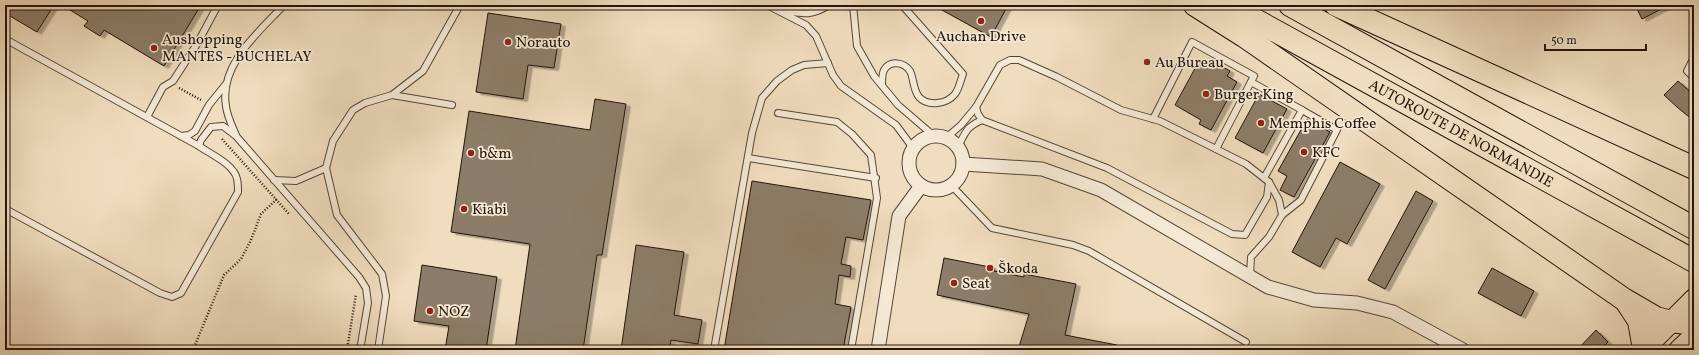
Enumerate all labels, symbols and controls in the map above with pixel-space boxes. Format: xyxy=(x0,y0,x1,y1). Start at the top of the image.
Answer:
marker: Auchan Drive xyxy=(976,16,986,26)
scale bar xyxy=(1545,26,1646,52)
place label: Auchan Drive xyxy=(936,27,1026,48)
place label: Aushopping MANTES - BUCHELAY xyxy=(162,30,312,68)
place label: Norauto xyxy=(516,33,570,54)
text: 50 m xyxy=(1551,33,1577,49)
marker: Norauto xyxy=(503,37,513,47)
marker: Aushopping MANTES - BUCHELAY xyxy=(149,43,159,53)
place label: Au Bureau xyxy=(1155,53,1224,74)
marker: Au Bureau xyxy=(1142,57,1152,67)
street label: AUTOROUTE DE NORMANDIE xyxy=(1364,75,1557,194)
place label: Burger King xyxy=(1214,85,1294,106)
marker: Burger King xyxy=(1201,89,1211,99)
place label: Memphis Coffee xyxy=(1269,114,1376,135)
marker: Memphis Coffee xyxy=(1256,118,1266,128)
place label: KFC xyxy=(1312,143,1341,164)
place label: b&m xyxy=(479,144,512,165)
marker: KFC xyxy=(1299,147,1309,157)
marker: b&m xyxy=(466,148,476,158)
place label: Kiabi xyxy=(472,200,507,221)
marker: Kiabi xyxy=(459,204,469,214)
place label: Škoda xyxy=(998,259,1038,280)
marker: Škoda xyxy=(985,263,995,273)
place label: Seat xyxy=(962,274,990,295)
marker: Seat xyxy=(949,278,959,288)
place label: NOZ xyxy=(438,302,470,323)
marker: NOZ xyxy=(425,306,435,316)

